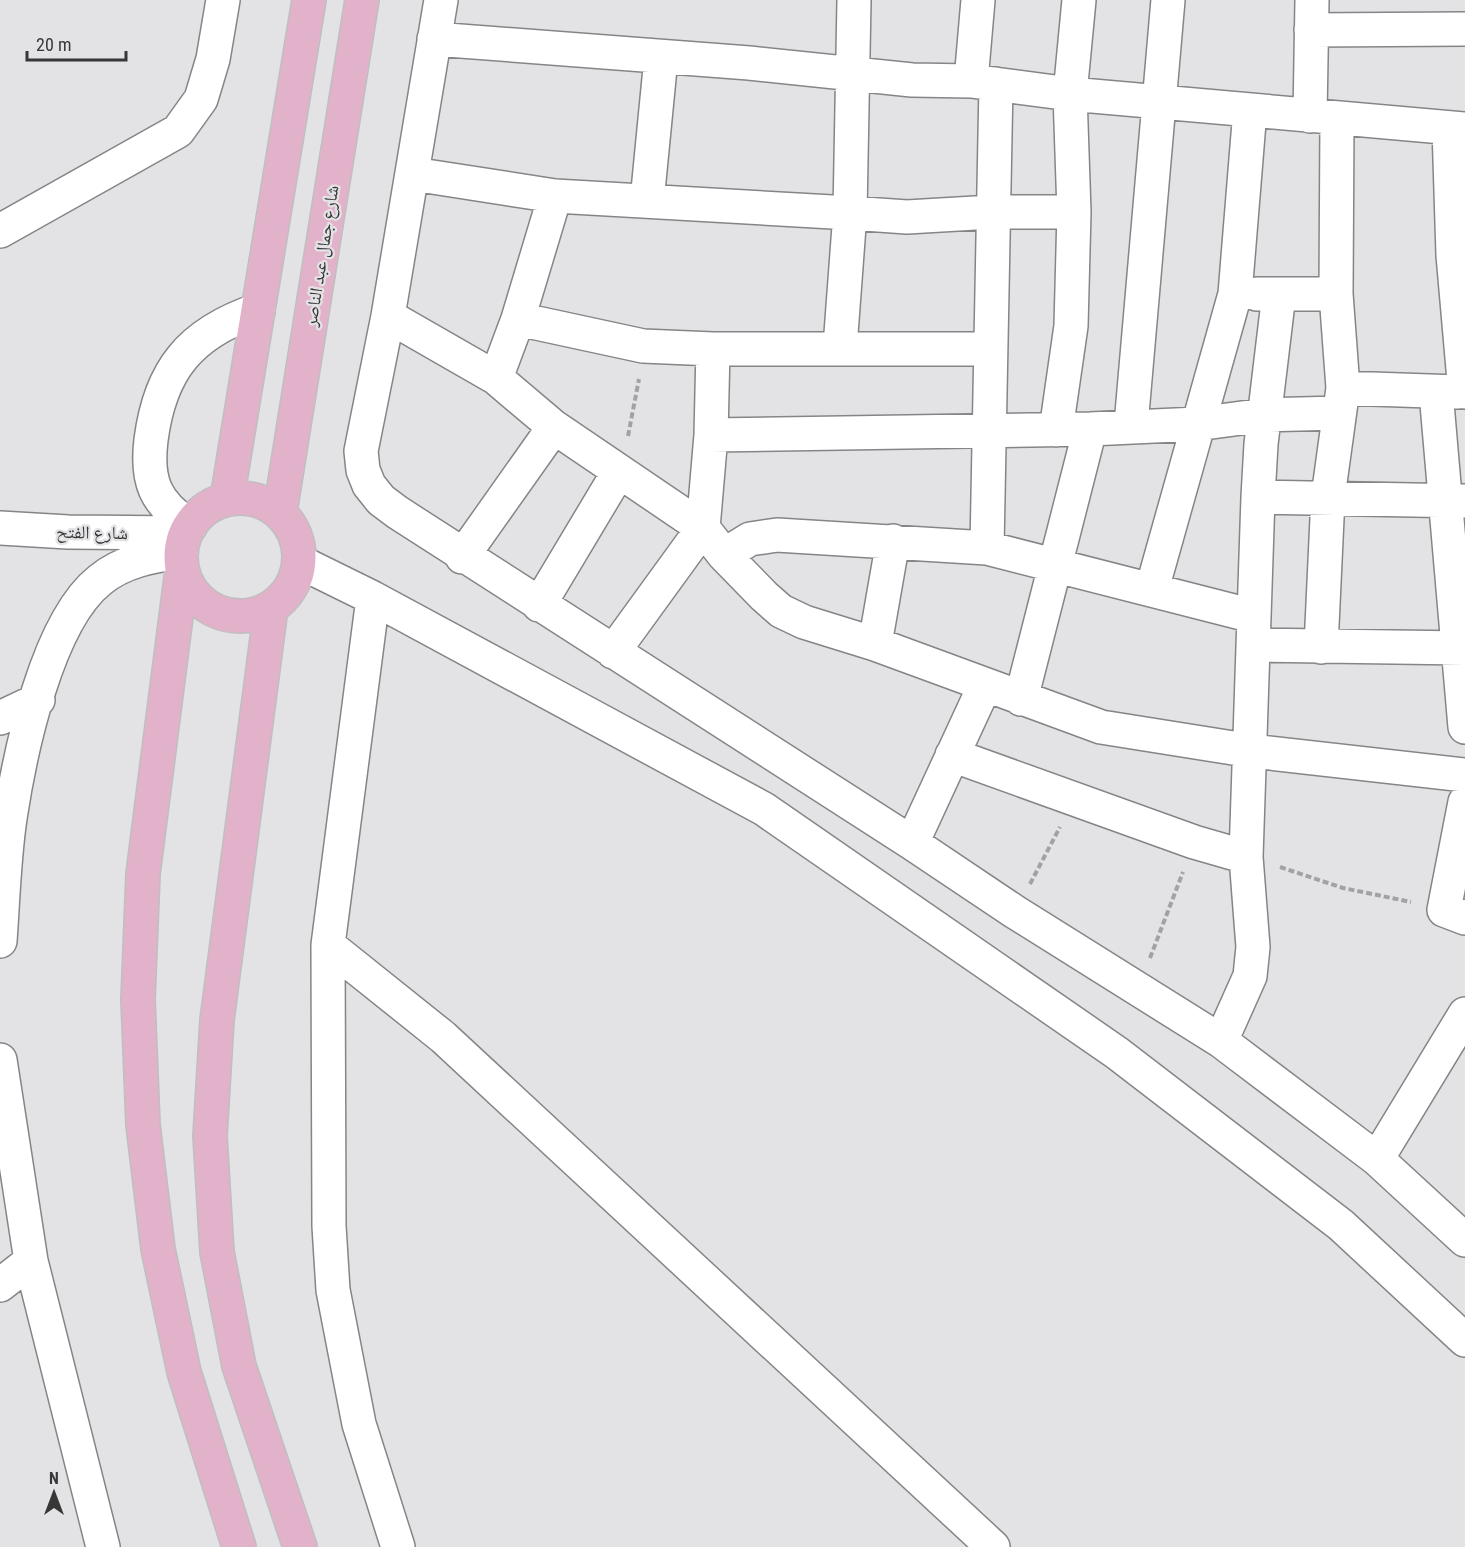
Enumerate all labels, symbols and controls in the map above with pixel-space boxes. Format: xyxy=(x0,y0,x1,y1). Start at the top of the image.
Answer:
scale bar xyxy=(27,24,126,62)
text: 20 m xyxy=(36,34,71,55)
street label: شارع جمال عبد الناصر xyxy=(299,184,344,329)
street label: شارع الفتح xyxy=(56,521,128,545)
north arrow xyxy=(24,1463,84,1523)
text: N xyxy=(49,1469,59,1488)

